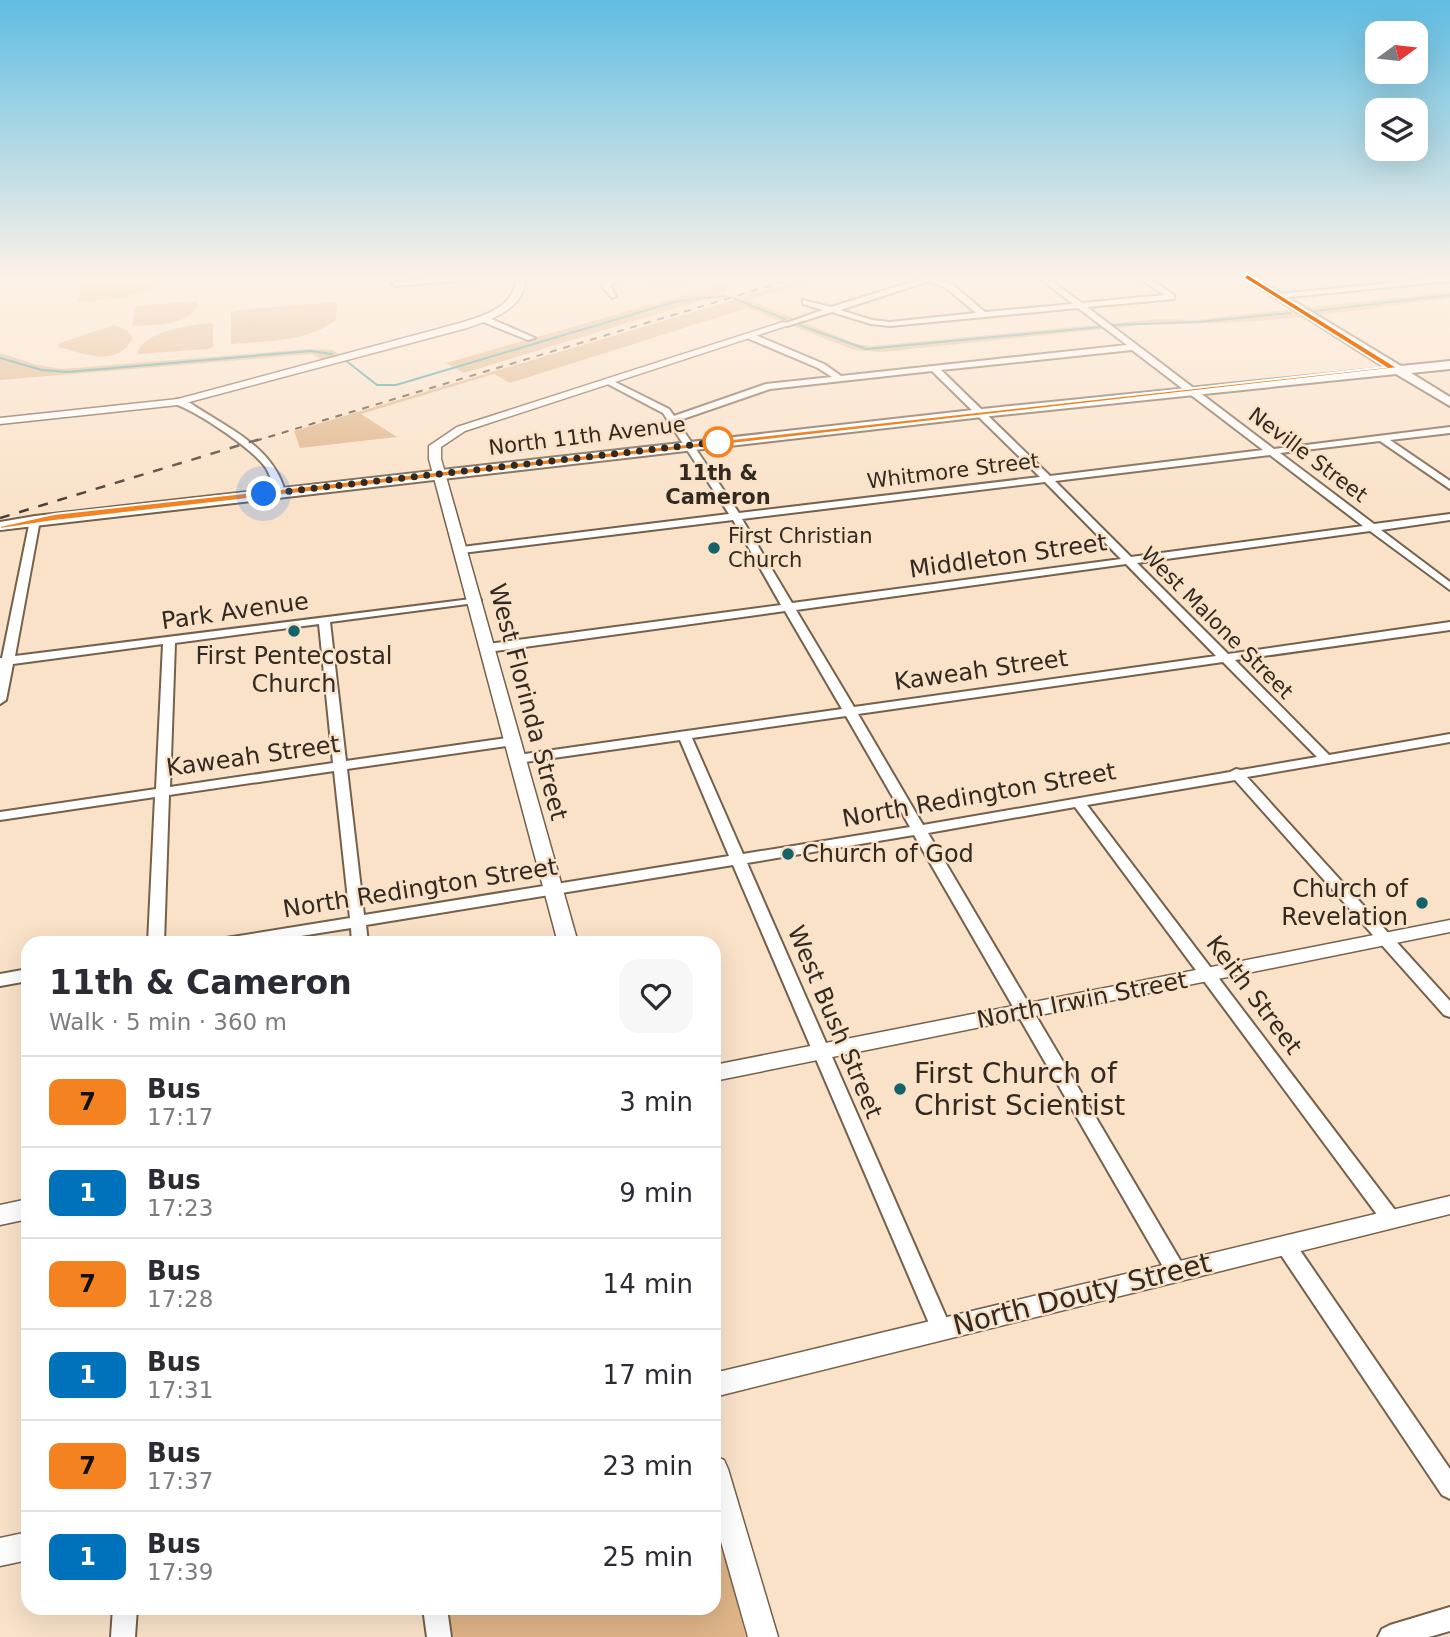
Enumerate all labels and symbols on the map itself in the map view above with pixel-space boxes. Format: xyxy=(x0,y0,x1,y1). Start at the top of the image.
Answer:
north arrow xyxy=(1365,21,1428,84)
street label: Neville Street xyxy=(1244,403,1372,507)
street label: North 11th Avenue xyxy=(487,412,687,460)
marker: 11th & Cameron xyxy=(703,427,733,457)
street label: Whitmore Street xyxy=(866,449,1040,493)
place label: 11th & Cameron xyxy=(665,461,771,509)
your location xyxy=(246,476,281,511)
place label: First Christian Church xyxy=(728,524,873,572)
street label: Middleton Street xyxy=(907,528,1109,584)
marker: First Christian Church xyxy=(706,540,722,556)
street label: West Malone Street xyxy=(1136,542,1298,704)
street label: West Florinda Street xyxy=(483,581,573,823)
street label: Park Avenue xyxy=(159,587,311,635)
marker: First Pentecostal Church xyxy=(286,623,302,639)
place label: First Pentecostal Church xyxy=(195,642,393,698)
street label: Kaweah Street xyxy=(892,644,1070,696)
street label: Kaweah Street xyxy=(164,730,342,782)
street label: North Redington Street xyxy=(840,757,1118,833)
place label: Church of God xyxy=(802,840,974,868)
marker: Church of God xyxy=(780,846,796,862)
street label: North Redington Street xyxy=(281,852,559,924)
place label: Church of Revelation xyxy=(1281,875,1409,931)
marker: Church of Revelation xyxy=(1414,895,1430,911)
street label: West Bush Street xyxy=(782,921,888,1123)
street label: Keith Street xyxy=(1200,930,1308,1060)
street label: North Irwin Street xyxy=(974,966,1190,1034)
place label: First Church of Christ Scientist xyxy=(914,1057,1125,1122)
marker: First Church of Christ Scientist xyxy=(892,1081,908,1097)
street label: North Douty Street xyxy=(949,1246,1215,1342)

